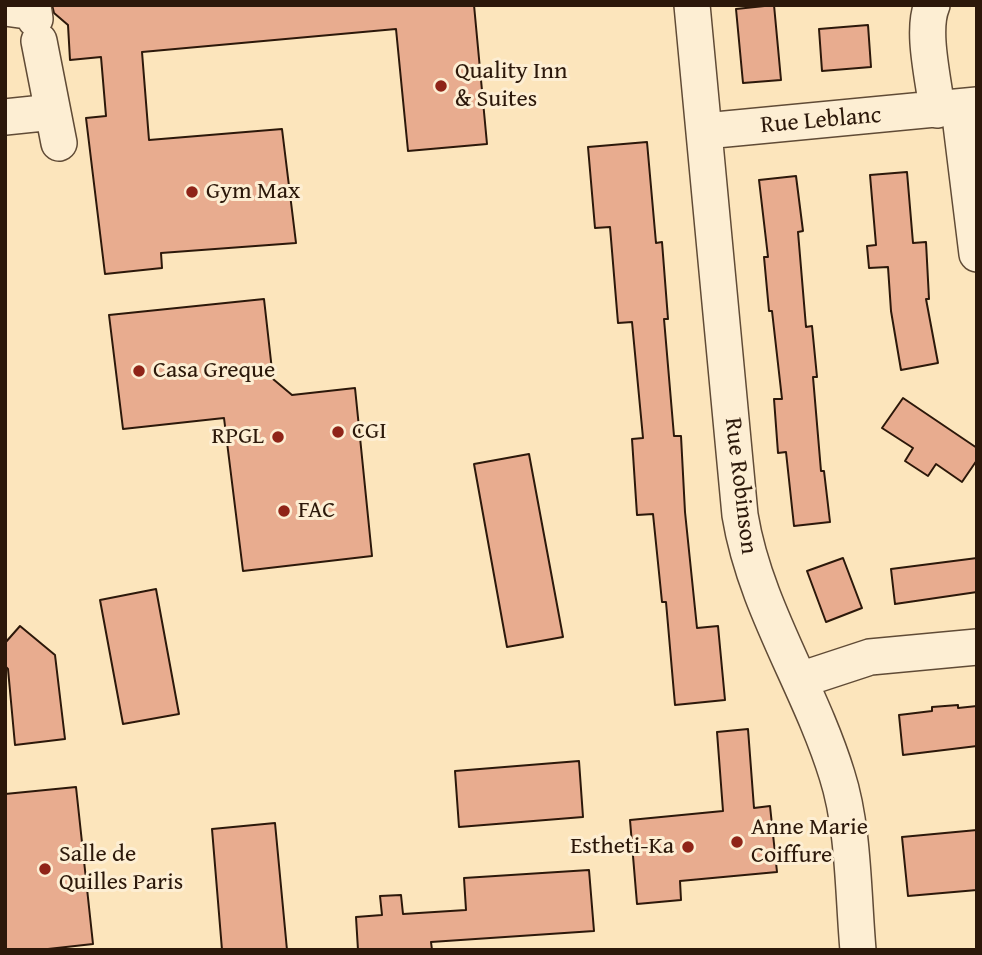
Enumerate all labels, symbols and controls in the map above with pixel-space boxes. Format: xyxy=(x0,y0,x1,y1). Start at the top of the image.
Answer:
place label: Quality Inn & Suites xyxy=(455,58,567,114)
marker: Quality Inn & Suites xyxy=(433,78,449,94)
street label: Rue Leblanc xyxy=(760,101,882,141)
place label: Gym Max xyxy=(206,178,300,206)
marker: Gym Max xyxy=(184,184,200,200)
place label: Casa Greque xyxy=(153,357,275,385)
marker: Casa Greque xyxy=(131,363,147,379)
street label: Rue Robinson xyxy=(717,416,763,556)
place label: CGI xyxy=(352,418,387,446)
place label: RPGL xyxy=(211,423,264,451)
marker: CGI xyxy=(330,424,346,440)
marker: RPGL xyxy=(270,429,286,445)
place label: FAC xyxy=(298,497,335,525)
marker: FAC xyxy=(276,503,292,519)
place label: Anne Marie Coiffure xyxy=(751,814,868,870)
place label: Estheti-Ka xyxy=(570,833,674,861)
marker: Anne Marie Coiffure xyxy=(729,834,745,850)
marker: Estheti-Ka xyxy=(680,839,696,855)
place label: Salle de Quilles Paris xyxy=(59,841,183,897)
marker: Salle de Quilles Paris xyxy=(37,861,53,877)

